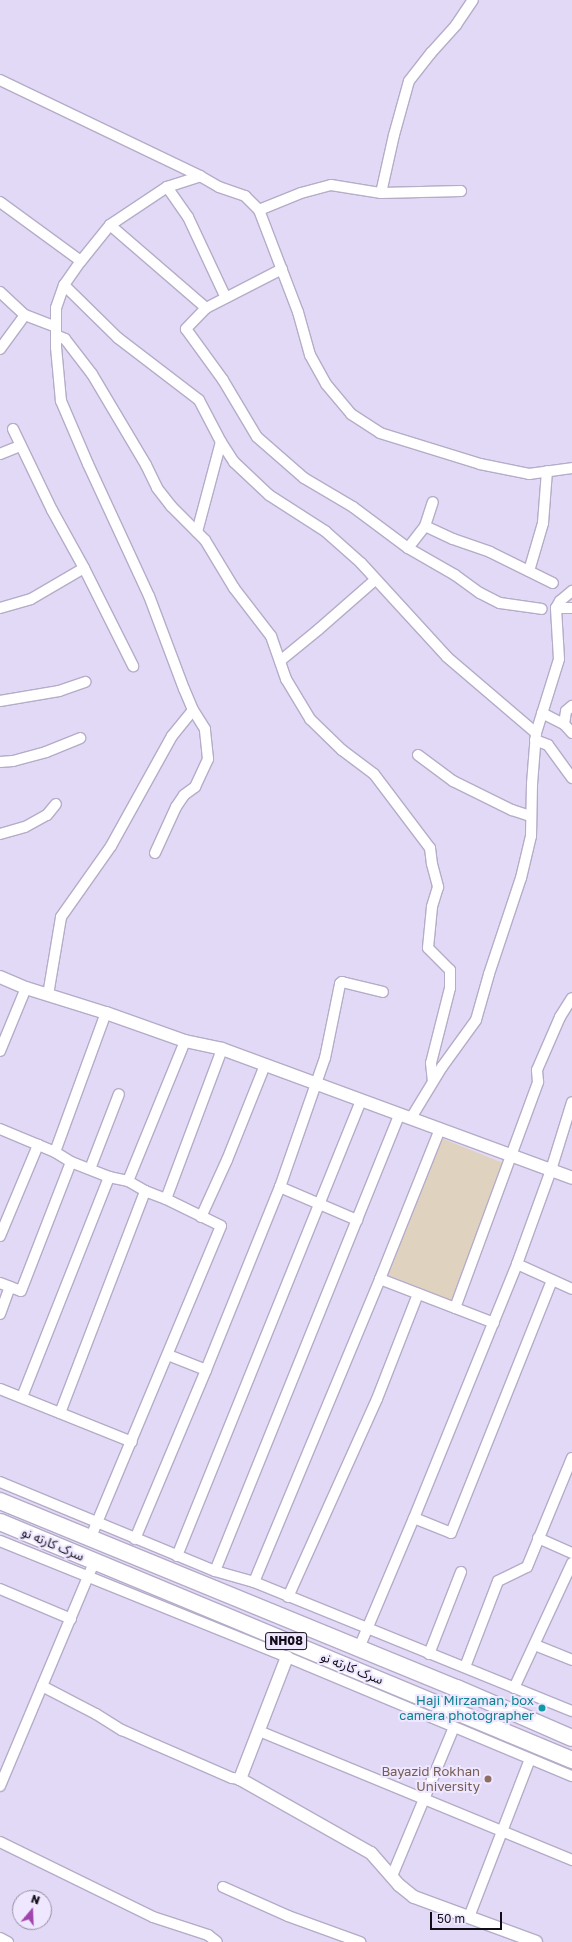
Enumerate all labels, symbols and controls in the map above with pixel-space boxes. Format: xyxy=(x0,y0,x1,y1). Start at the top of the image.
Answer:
street label: سرک کارته نو xyxy=(20,1524,86,1564)
road number: NH08 xyxy=(265,1631,307,1651)
street label: سرک کارته نو xyxy=(318,1648,386,1688)
place label: Haji Mirzaman, box camera photographer xyxy=(399,1693,534,1724)
marker: Haji Mirzaman, box camera photographer xyxy=(537,1703,547,1713)
place label: Bayazid Rokhan University xyxy=(381,1764,480,1795)
marker: Bayazid Rokhan University xyxy=(483,1774,493,1784)
north arrow xyxy=(12,1890,52,1930)
text: N xyxy=(30,1892,42,1907)
scale bar xyxy=(432,1904,504,1930)
text: 50 m xyxy=(437,1911,465,1926)

